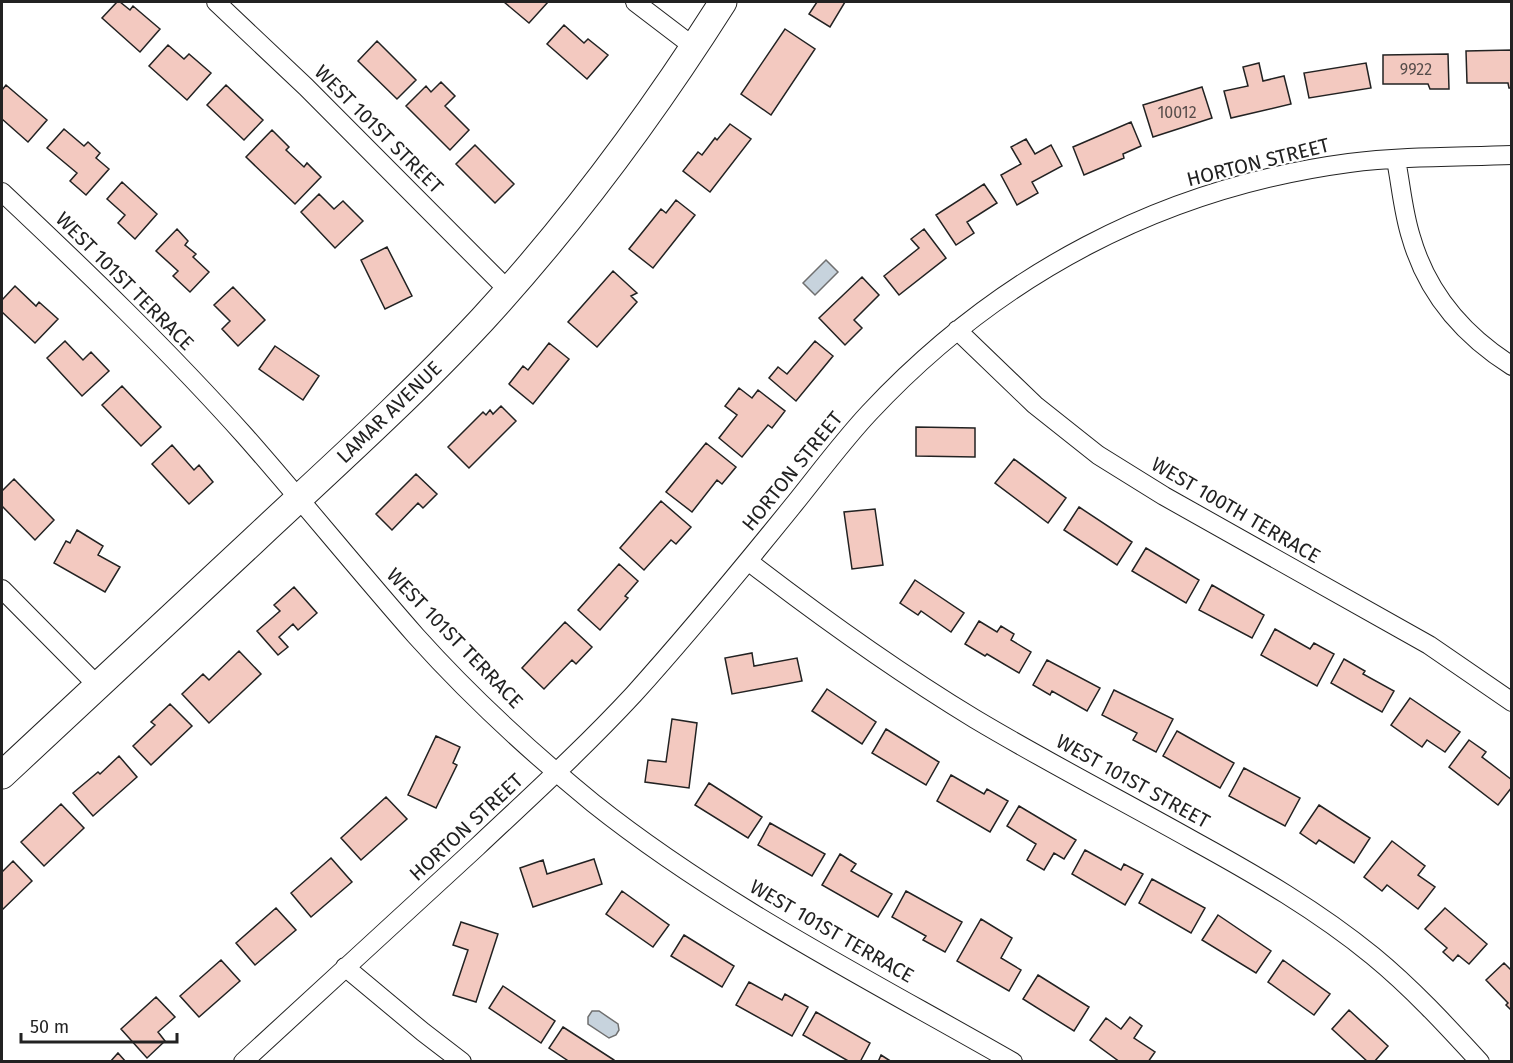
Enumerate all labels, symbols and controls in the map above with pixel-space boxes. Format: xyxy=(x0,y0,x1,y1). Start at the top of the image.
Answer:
street label: WEST 101ST STREET xyxy=(310,60,449,199)
house number: 9922 xyxy=(1400,60,1432,79)
house number: 10012 xyxy=(1157,103,1197,122)
street label: HORTON STREET xyxy=(1184,133,1332,191)
street label: WEST 101ST TERRACE xyxy=(51,207,199,355)
street label: LAMAR AVENUE xyxy=(332,356,446,468)
street label: HORTON STREET xyxy=(737,406,848,535)
street label: WEST 100TH TERRACE xyxy=(1147,452,1325,568)
street label: WEST 101ST TERRACE xyxy=(382,563,528,713)
street label: WEST 101ST STREET xyxy=(1052,729,1215,833)
street label: HORTON STREET xyxy=(404,768,528,886)
street label: WEST 101ST TERRACE xyxy=(746,874,918,988)
scale bar xyxy=(21,1006,177,1044)
text: 50 m xyxy=(30,1016,69,1038)

